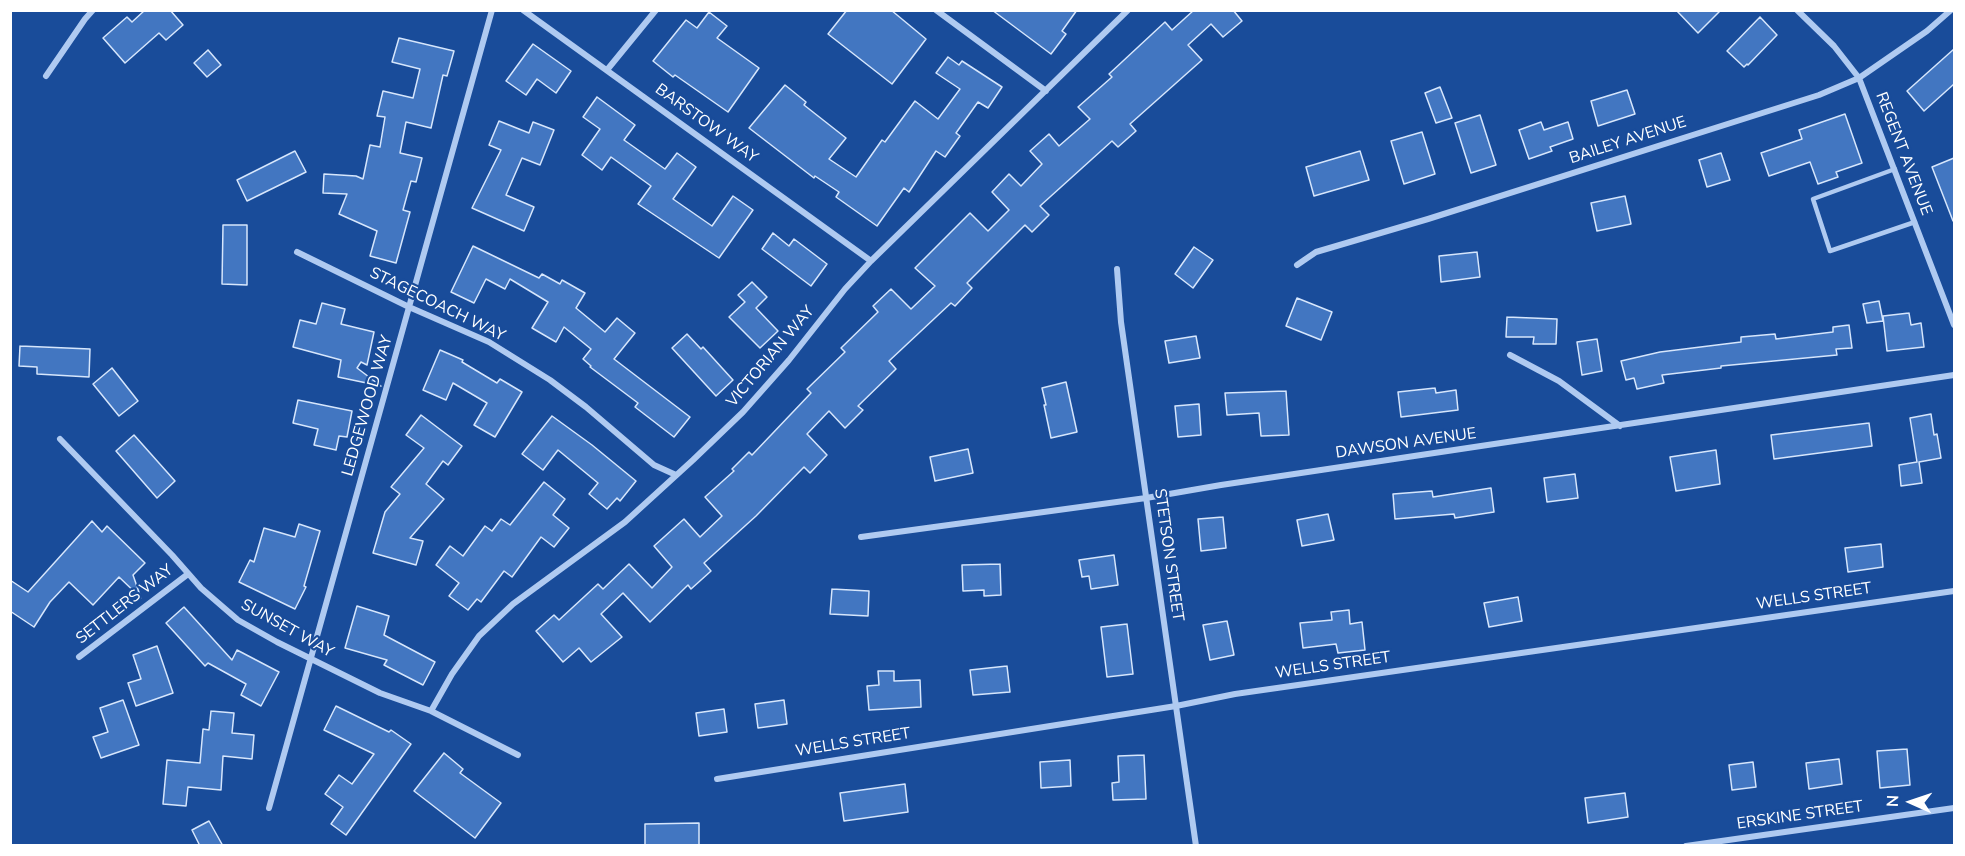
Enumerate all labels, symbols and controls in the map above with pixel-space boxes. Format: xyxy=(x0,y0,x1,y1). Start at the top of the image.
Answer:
street label: BARSTOW WAY xyxy=(651,80,761,168)
street label: REGENT AVENUE xyxy=(1871,90,1935,218)
street label: BAILEY AVENUE xyxy=(1567,113,1689,169)
street label: STAGECOACH WAY xyxy=(366,264,508,346)
street label: VICTORIAN WAY xyxy=(723,302,819,412)
street label: LEDGEWOOD WAY xyxy=(339,333,397,479)
street label: DAWSON AVENUE xyxy=(1334,425,1478,463)
street label: STETSON STREET xyxy=(1149,487,1187,623)
street label: SETTLERS WAY xyxy=(73,561,177,649)
street label: WELLS STREET xyxy=(1755,579,1873,615)
street label: SUNSET WAY xyxy=(237,596,337,662)
street label: WELLS STREET xyxy=(1274,648,1392,684)
street label: WELLS STREET xyxy=(794,724,912,762)
north arrow xyxy=(1881,772,1941,832)
text: N xyxy=(1882,795,1904,808)
street label: ERSKINE STREET xyxy=(1736,798,1864,834)

